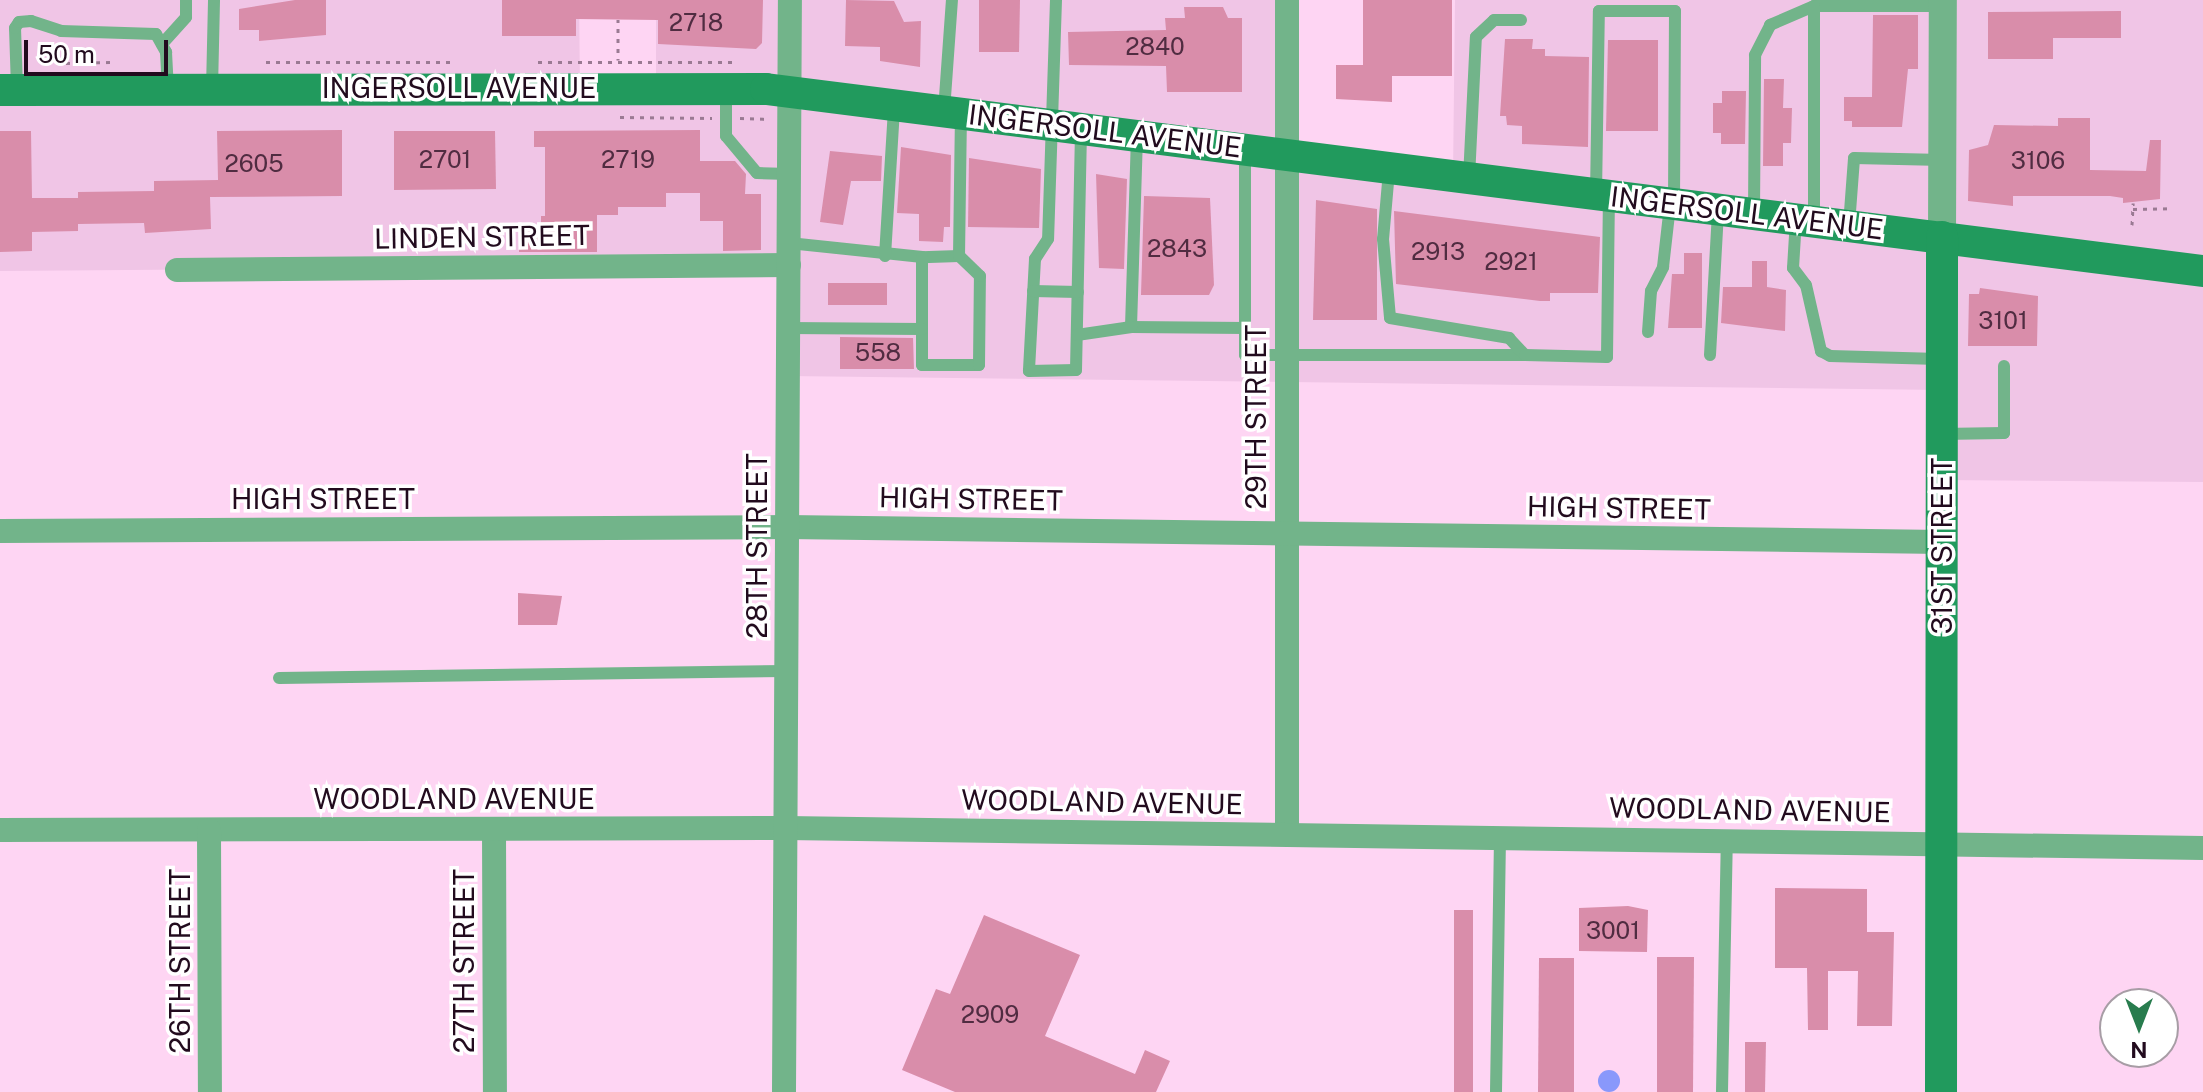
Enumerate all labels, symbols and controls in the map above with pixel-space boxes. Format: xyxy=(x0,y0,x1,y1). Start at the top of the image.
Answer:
house number: 2718 xyxy=(669,9,723,37)
scale bar xyxy=(28,24,172,74)
house number: 2840 xyxy=(1125,33,1185,61)
text: 50 m xyxy=(38,40,95,68)
street label: INGERSOLL AVENUE xyxy=(322,71,596,105)
street label: INGERSOLL AVENUE xyxy=(967,98,1243,164)
house number: 2701 xyxy=(419,146,471,174)
house number: 2719 xyxy=(601,146,655,174)
house number: 3106 xyxy=(2011,147,2065,175)
house number: 2605 xyxy=(224,150,284,178)
street label: INGERSOLL AVENUE xyxy=(1609,180,1885,246)
street label: LINDEN STREET xyxy=(374,218,590,256)
house number: 2843 xyxy=(1147,235,1207,263)
house number: 2913 xyxy=(1411,238,1465,266)
house number: 2921 xyxy=(1484,248,1538,276)
house number: 3101 xyxy=(1978,307,2028,335)
street label: 29TH STREET xyxy=(1239,325,1273,509)
house number: 558 xyxy=(855,339,901,367)
street label: 28TH STREET xyxy=(740,453,774,639)
street label: 31ST STREET xyxy=(1925,458,1959,634)
street label: HIGH STREET xyxy=(879,481,1063,517)
street label: HIGH STREET xyxy=(231,482,415,516)
street label: HIGH STREET xyxy=(1527,490,1711,526)
street label: WOODLAND AVENUE xyxy=(313,782,595,816)
street label: WOODLAND AVENUE xyxy=(961,783,1243,821)
street label: WOODLAND AVENUE xyxy=(1609,791,1891,829)
street label: 26TH STREET xyxy=(163,869,197,1053)
street label: 27TH STREET xyxy=(447,869,481,1053)
house number: 3001 xyxy=(1586,917,1640,945)
north arrow xyxy=(2099,988,2179,1068)
house number: 2909 xyxy=(961,1001,1019,1029)
text: N xyxy=(2130,1037,2148,1063)

